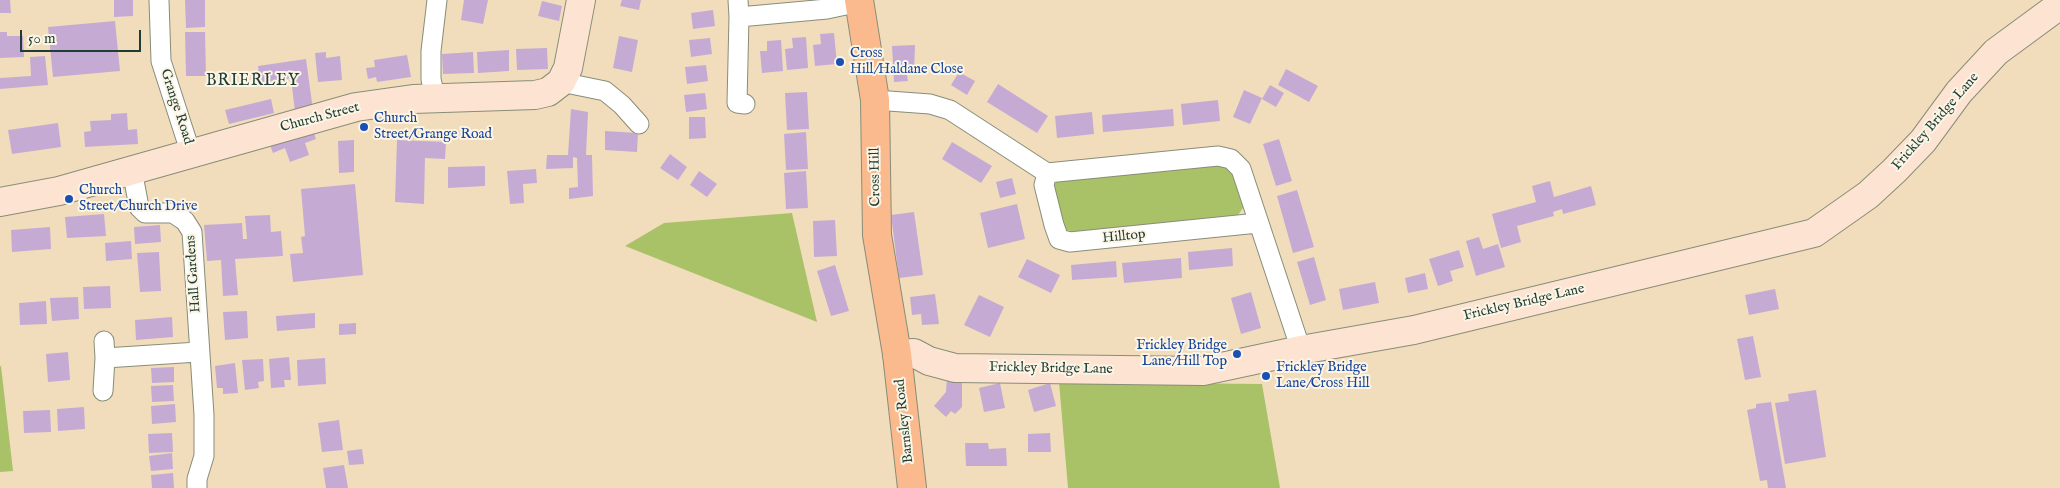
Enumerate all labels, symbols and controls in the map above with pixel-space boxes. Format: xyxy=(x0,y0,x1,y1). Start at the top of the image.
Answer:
scale bar xyxy=(22,20,144,52)
text: 50 m xyxy=(28,29,56,48)
place label: Cross Hill/Haldane Close xyxy=(850,46,963,78)
marker: Cross Hill/Haldane Close xyxy=(834,56,846,68)
street label: Grange Road xyxy=(156,67,196,147)
street label: Frickley Bridge Lane xyxy=(1889,70,1983,174)
district label: BRIERLEY xyxy=(205,72,301,92)
street label: Church Street xyxy=(279,99,361,137)
place label: Church Street/Grange Road xyxy=(374,111,492,144)
marker: Church Street/Grange Road xyxy=(358,121,370,133)
street label: Cross Hill xyxy=(867,147,885,207)
place label: Church Street/Church Drive xyxy=(79,183,197,216)
marker: Church Street/Church Drive xyxy=(63,193,75,205)
street label: Hilltop xyxy=(1102,226,1146,248)
street label: Hall Gardens xyxy=(183,235,205,313)
street label: Frickley Bridge Lane xyxy=(1462,281,1586,325)
place label: Frickley Bridge Lane/Hill Top xyxy=(1136,338,1227,371)
marker: Frickley Bridge Lane/Hill Top xyxy=(1231,348,1243,360)
street label: Frickley Bridge Lane xyxy=(989,360,1113,378)
place label: Frickley Bridge Lane/Cross Hill xyxy=(1276,360,1370,392)
marker: Frickley Bridge Lane/Cross Hill xyxy=(1260,370,1272,382)
street label: Barnsley Road xyxy=(892,378,918,464)

